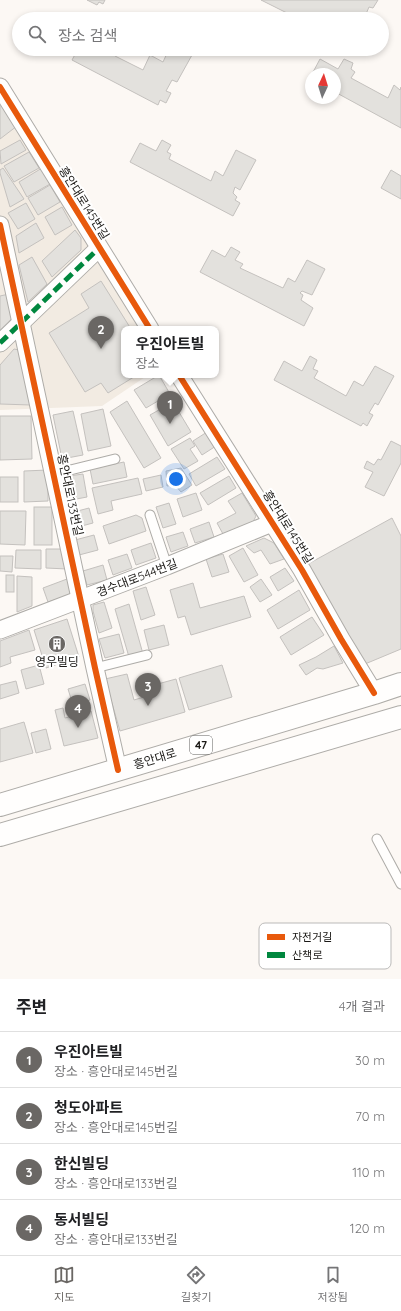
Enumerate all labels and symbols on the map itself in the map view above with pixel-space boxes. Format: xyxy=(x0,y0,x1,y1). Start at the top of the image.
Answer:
north arrow xyxy=(305,68,341,104)
street label: 흥안대로145번길 xyxy=(56,163,113,242)
pin: 2 xyxy=(88,316,114,349)
pin: 1 xyxy=(157,391,183,424)
street label: 흥안대로133번길 xyxy=(54,453,86,537)
your location xyxy=(166,469,186,489)
street label: 흥안대로145번길 xyxy=(260,487,317,566)
street label: 경수대로544번길 xyxy=(94,555,179,600)
building icon: 영우빌딩 xyxy=(47,634,67,654)
place label: 영우빌딩 xyxy=(35,654,79,669)
pin: 3 xyxy=(135,673,161,706)
pin: 4 xyxy=(65,695,91,728)
road number: 47 xyxy=(190,736,212,754)
street label: 흥안대로 xyxy=(132,745,178,772)
legend xyxy=(259,923,391,969)
text: 자전거길 xyxy=(292,930,332,944)
text: 산책로 xyxy=(292,948,322,962)

